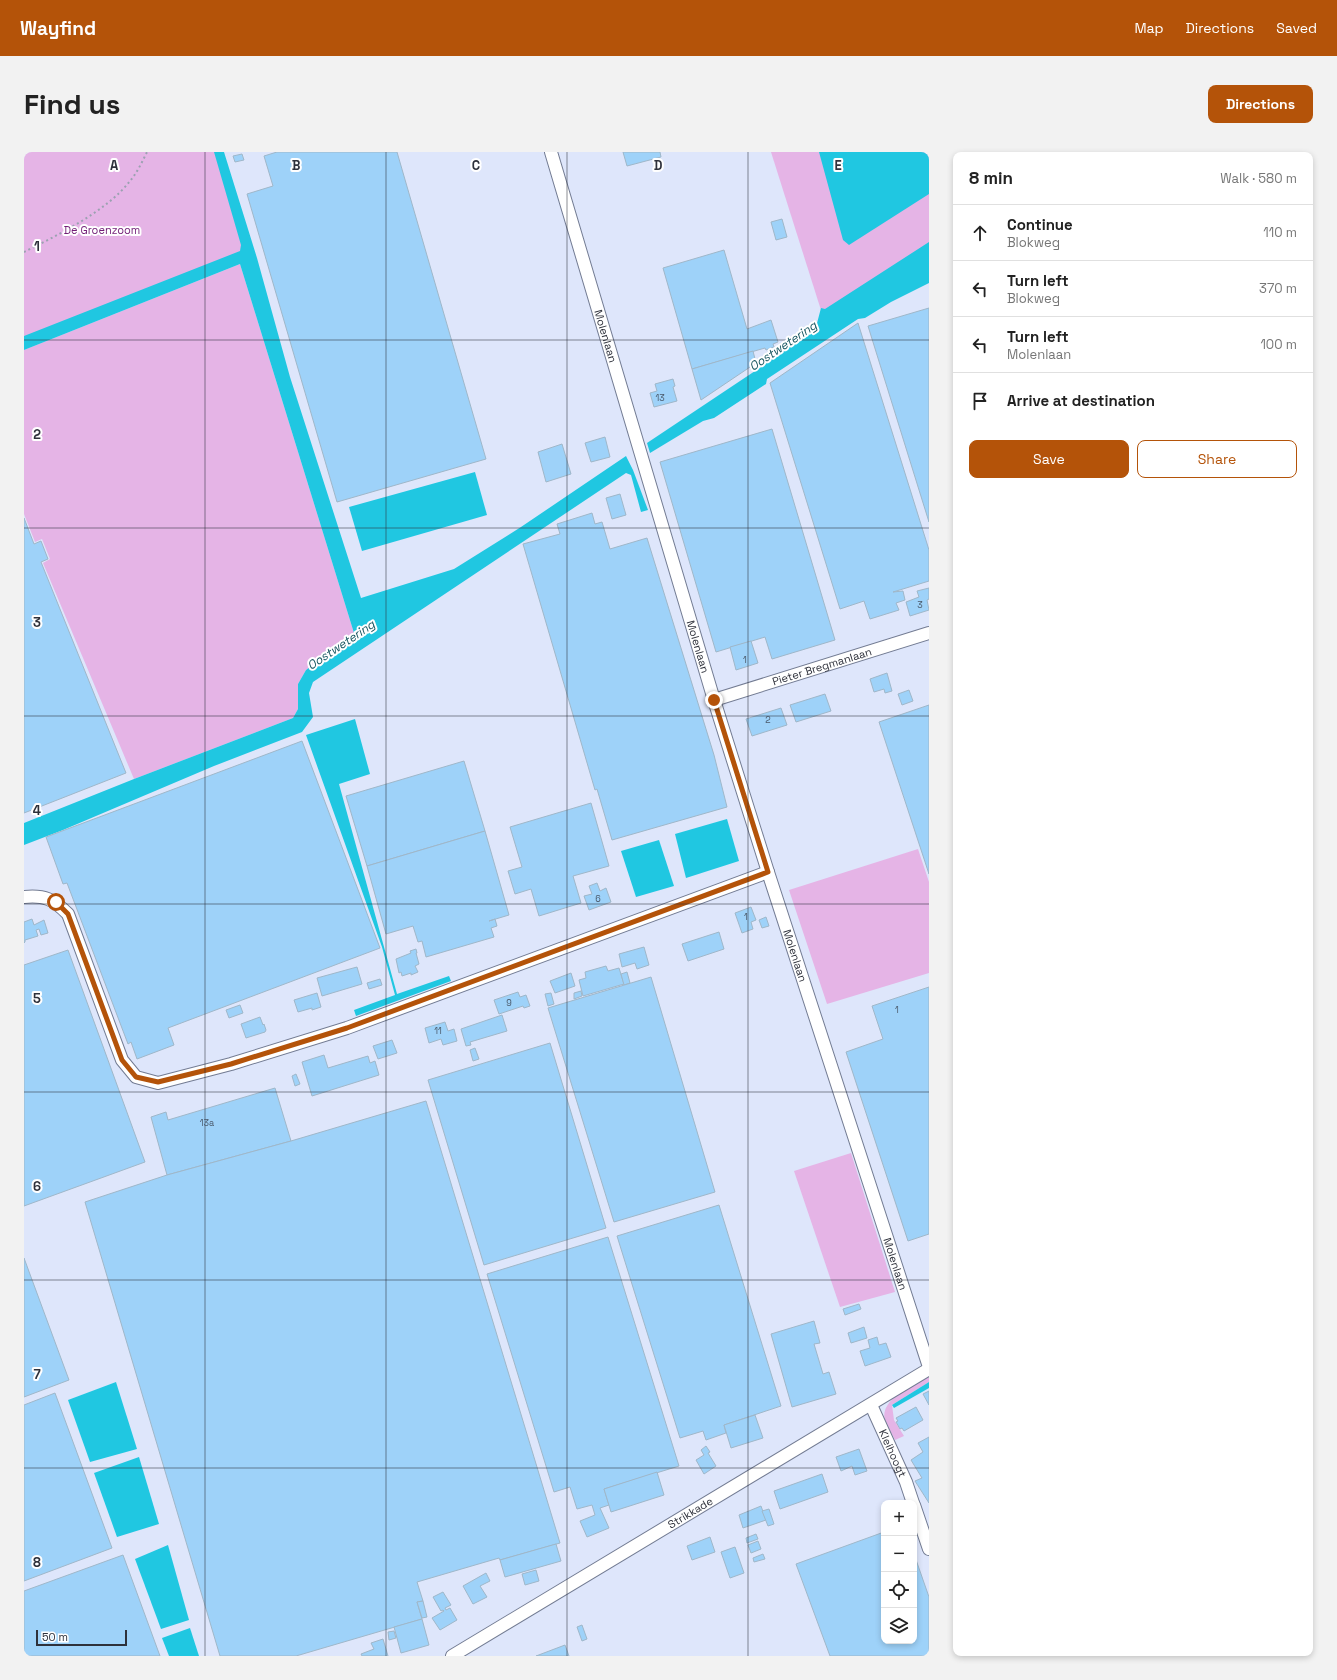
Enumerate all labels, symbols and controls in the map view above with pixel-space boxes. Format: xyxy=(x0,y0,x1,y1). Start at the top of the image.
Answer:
text: Wayfind xyxy=(20,16,96,41)
text: Map xyxy=(1134,19,1164,37)
text: Directions xyxy=(1186,19,1254,37)
text: Saved xyxy=(1276,19,1317,37)
button: Directions xyxy=(1208,85,1313,123)
text: Find us xyxy=(24,86,121,122)
text: A xyxy=(110,157,119,174)
text: B xyxy=(292,157,301,174)
text: C xyxy=(472,157,480,174)
text: D xyxy=(654,157,663,174)
text: E xyxy=(834,157,842,174)
text: 8 min xyxy=(969,167,1013,189)
text: Walk · 580 m xyxy=(1220,170,1297,187)
text: Continue xyxy=(1007,215,1073,234)
icon: ahead xyxy=(969,222,991,244)
park label: De Groenzoom xyxy=(64,223,140,237)
text: 110 m xyxy=(1263,224,1297,241)
text: Blokweg xyxy=(1007,234,1060,251)
text: 1 xyxy=(34,238,40,255)
text: Turn left xyxy=(1007,271,1069,290)
icon: left xyxy=(969,278,991,300)
text: 370 m xyxy=(1259,280,1297,297)
text: Blokweg xyxy=(1007,290,1060,307)
street label: Molenlaan xyxy=(591,308,620,364)
water label: Oostwetering xyxy=(746,317,821,375)
text: Turn left xyxy=(1007,327,1069,346)
icon: left xyxy=(969,334,991,356)
text: 100 m xyxy=(1260,336,1297,353)
text: Molenlaan xyxy=(1007,346,1071,363)
icon: arrive xyxy=(969,390,991,412)
text: Arrive at destination xyxy=(1007,391,1155,410)
house number: 13 xyxy=(655,392,665,404)
text: 2 xyxy=(33,426,41,443)
button: Save xyxy=(969,440,1129,478)
button: Share xyxy=(1137,440,1297,478)
house number: 3 xyxy=(917,599,923,611)
text: 3 xyxy=(33,614,41,631)
water label: Oostwetering xyxy=(304,616,379,674)
street label: Molenlaan xyxy=(684,619,713,675)
street label: Pieter Bregmanlaan xyxy=(770,644,873,688)
house number: 1 xyxy=(743,654,747,666)
route end xyxy=(705,691,723,709)
house number: 2 xyxy=(765,714,771,726)
text: 4 xyxy=(33,802,41,819)
route start xyxy=(47,893,65,911)
house number: 6 xyxy=(595,893,601,905)
house number: 1 xyxy=(744,911,748,923)
street label: Molenlaan xyxy=(780,928,810,984)
text: 5 xyxy=(33,990,41,1007)
house number: 9 xyxy=(506,997,512,1009)
house number: 1 xyxy=(895,1004,899,1016)
house number: 11 xyxy=(434,1025,442,1037)
house number: 13a xyxy=(200,1117,214,1129)
text: 6 xyxy=(33,1178,41,1195)
street label: Molenlaan xyxy=(880,1236,911,1292)
text: 7 xyxy=(33,1366,41,1383)
street label: Kleihoogt xyxy=(876,1427,910,1479)
street label: Strikkade xyxy=(665,1494,715,1532)
map controls xyxy=(881,1500,917,1644)
button: + xyxy=(881,1500,917,1536)
button: − xyxy=(881,1536,917,1572)
text: 8 xyxy=(33,1554,41,1571)
button: locate xyxy=(881,1572,917,1608)
button: layers xyxy=(881,1608,917,1644)
scale bar xyxy=(36,1628,127,1647)
text: 50 m xyxy=(42,1630,68,1644)

